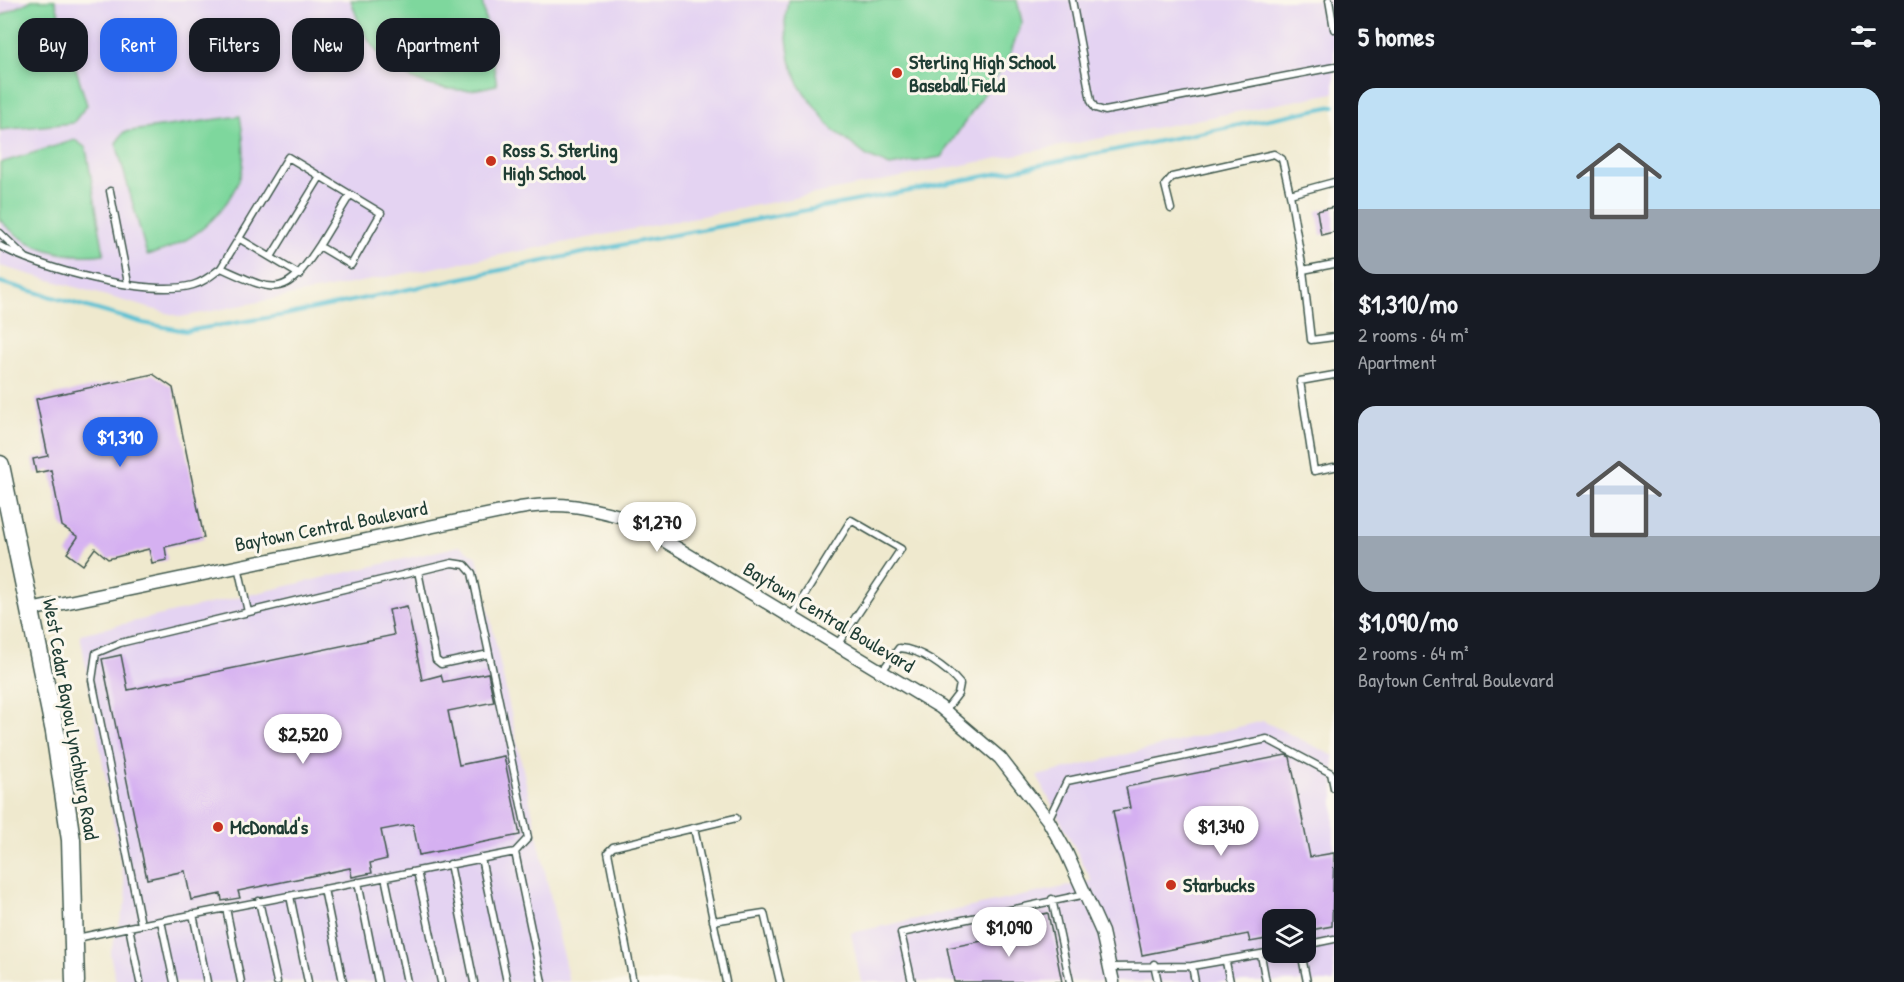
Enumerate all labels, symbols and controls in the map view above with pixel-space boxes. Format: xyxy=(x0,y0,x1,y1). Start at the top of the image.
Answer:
chip: Buy xyxy=(18,18,88,72)
chip: Rent xyxy=(100,18,177,72)
chip: Filters xyxy=(189,18,280,72)
chip: New xyxy=(292,18,364,72)
chip: Apartment xyxy=(376,18,500,72)
text: 5 homes xyxy=(1358,19,1434,54)
icon: filters xyxy=(1847,20,1880,53)
place label: Sterling High School Baseball Field xyxy=(909,48,1056,98)
marker: Sterling High School Baseball Field xyxy=(890,66,904,80)
icon: home xyxy=(1565,127,1673,235)
place label: Ross S. Sterling High School xyxy=(503,136,618,187)
marker: Ross S. Sterling High School xyxy=(484,154,498,168)
text: $1,310/mo xyxy=(1358,286,1458,321)
text: 2 rooms · 64 m² xyxy=(1358,321,1469,348)
text: Apartment xyxy=(1358,348,1436,375)
pin: $1,310 xyxy=(71,417,169,468)
text: $1,310 xyxy=(97,423,143,450)
icon: home xyxy=(1565,445,1673,553)
street label: Baytown Central Boulevard xyxy=(232,494,430,557)
pin: $1,270 xyxy=(608,502,706,553)
text: $1,270 xyxy=(632,508,682,535)
street label: Baytown Central Boulevard xyxy=(739,555,920,679)
street label: West Cedar Bayou Lynchburg Road xyxy=(37,596,106,842)
text: $1,090/mo xyxy=(1358,604,1458,639)
text: 2 rooms · 64 m² xyxy=(1358,639,1469,666)
text: Baytown Central Boulevard xyxy=(1358,666,1553,693)
pin: $2,520 xyxy=(254,714,352,765)
text: $2,520 xyxy=(278,720,328,747)
pin: $1,340 xyxy=(1172,806,1270,857)
text: $1,340 xyxy=(1198,812,1244,839)
place label: McDonald's xyxy=(230,813,308,840)
marker: McDonald's xyxy=(211,820,225,834)
place label: Starbucks xyxy=(1183,871,1255,898)
marker: Starbucks xyxy=(1164,878,1178,892)
pin: $1,090 xyxy=(960,907,1058,958)
map controls xyxy=(1262,909,1316,963)
button: layers xyxy=(1262,909,1316,963)
text: $1,090 xyxy=(986,913,1032,940)

